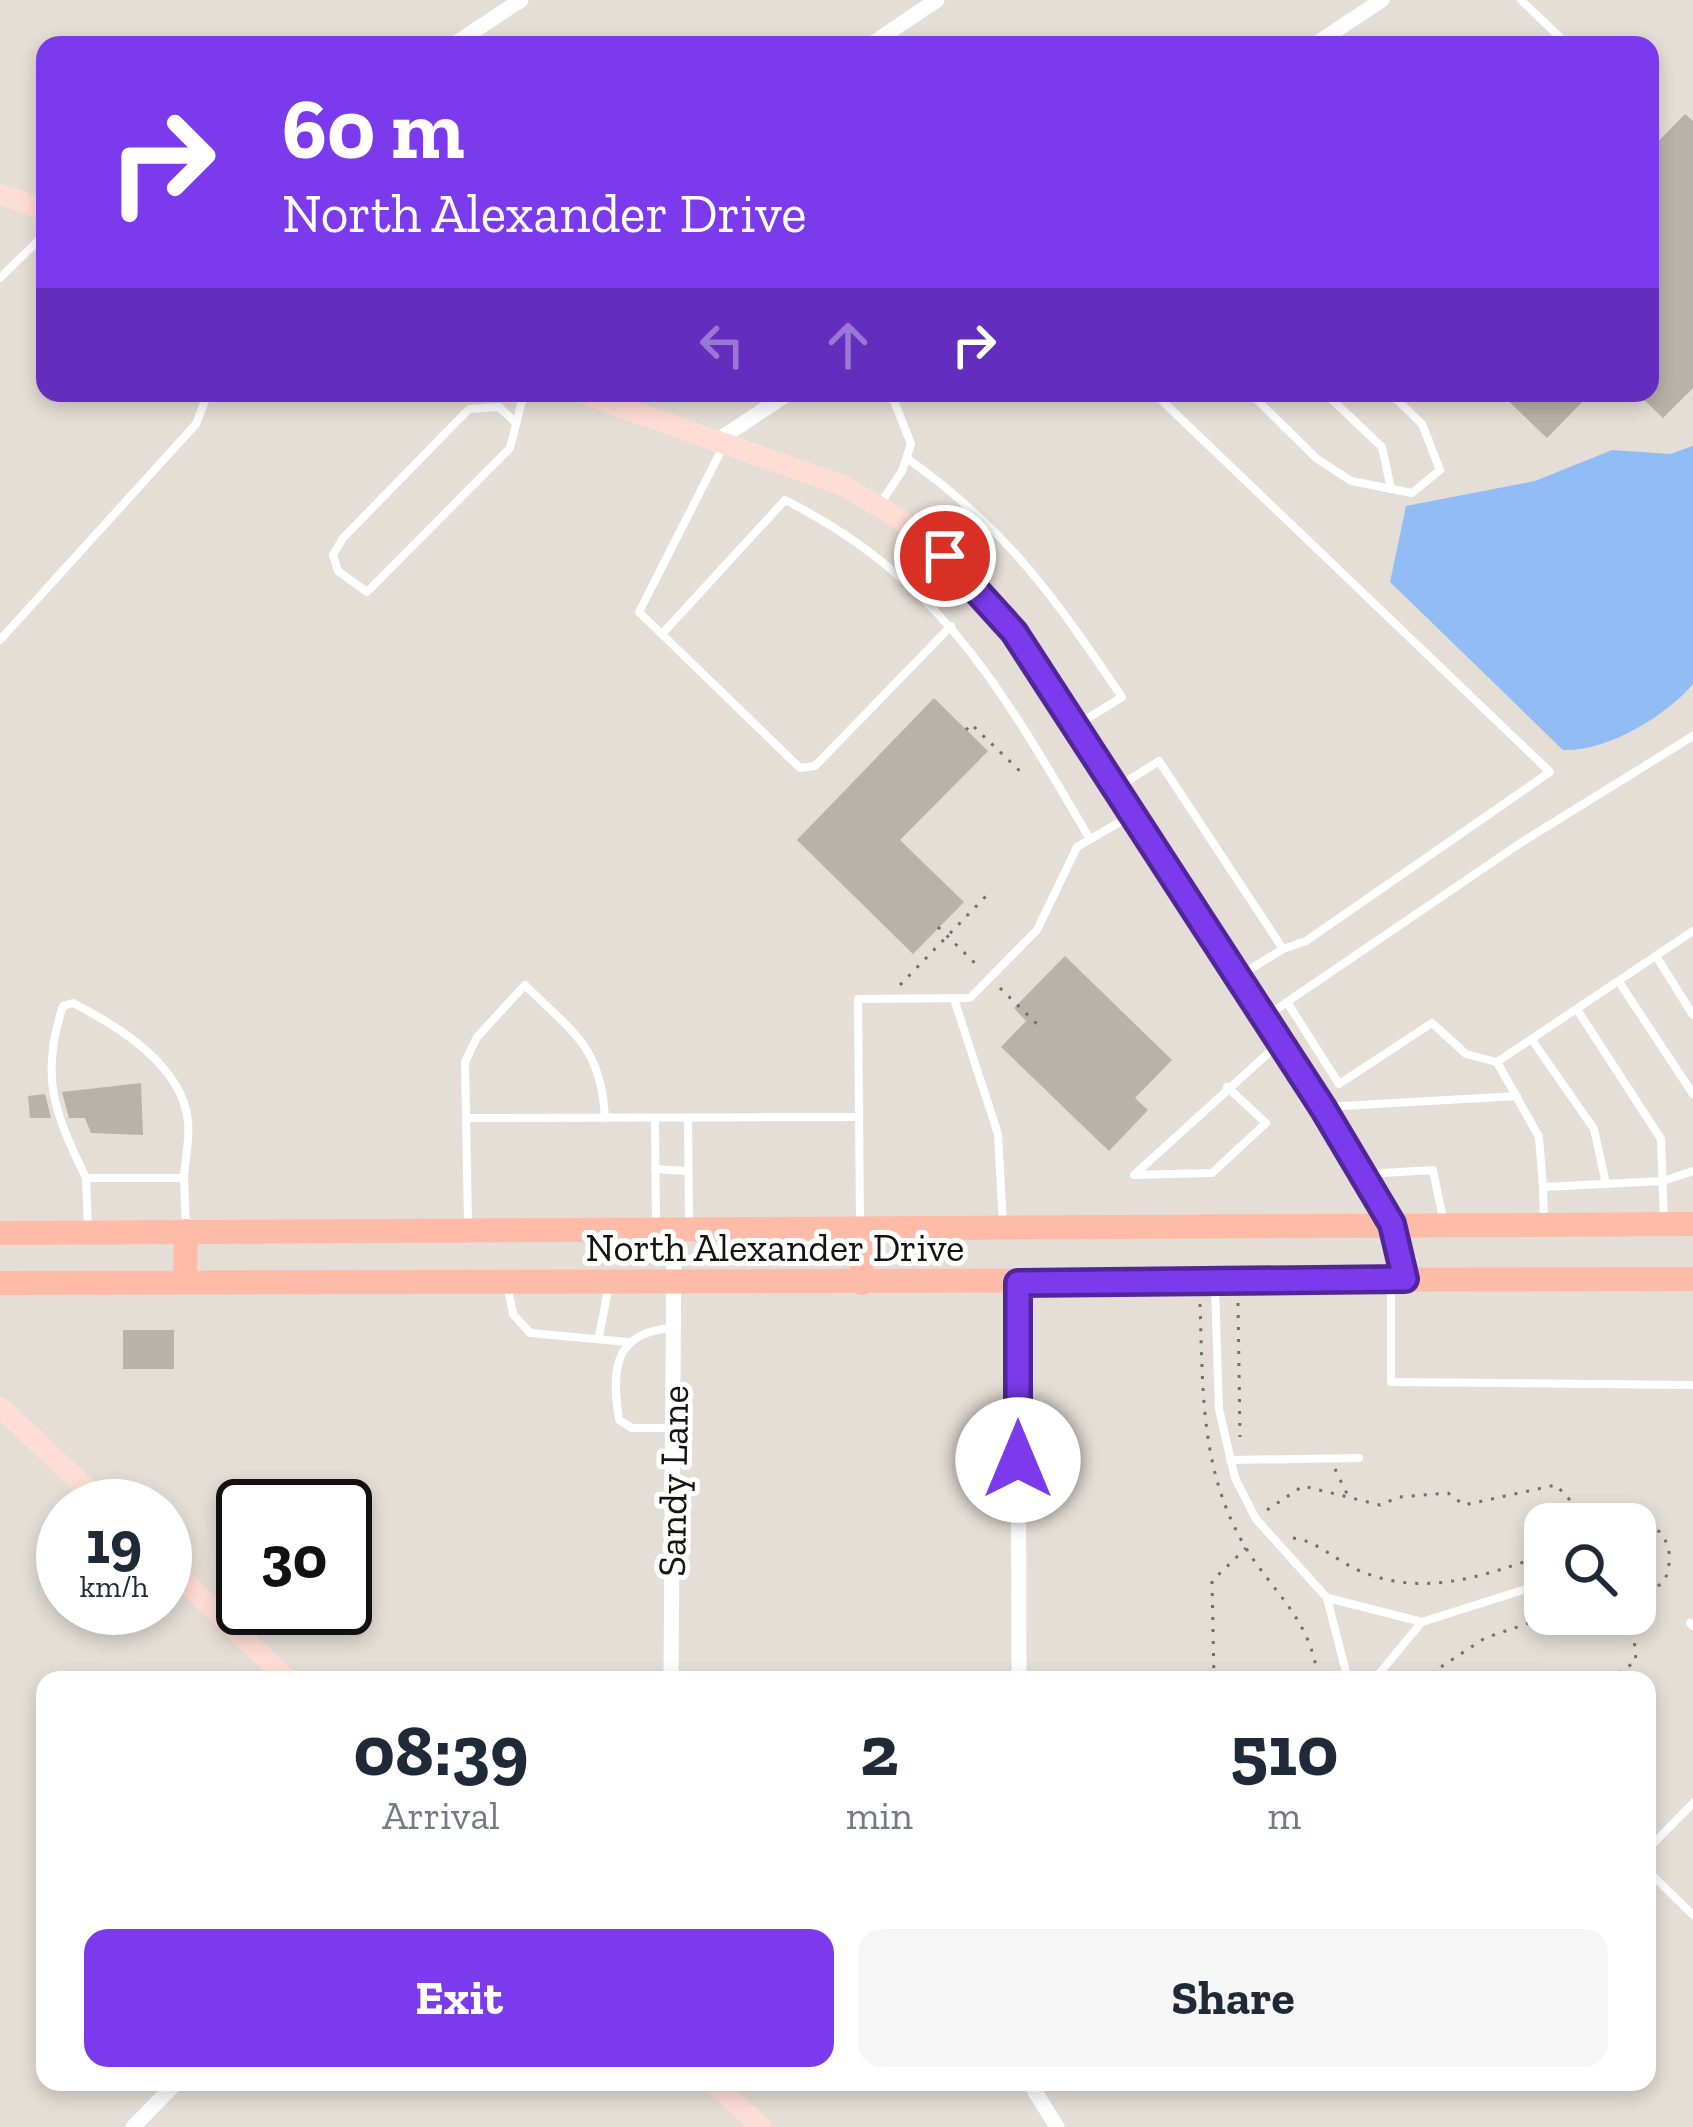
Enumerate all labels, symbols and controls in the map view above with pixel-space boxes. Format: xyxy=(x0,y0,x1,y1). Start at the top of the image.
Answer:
text: 60 m xyxy=(282,79,465,180)
icon: right xyxy=(84,84,240,240)
text: North Alexander Drive xyxy=(282,181,807,246)
icon: left xyxy=(689,312,755,378)
icon: ahead xyxy=(815,312,881,378)
icon: right xyxy=(941,312,1007,378)
pin xyxy=(894,505,996,607)
icon: arrive xyxy=(912,523,978,589)
street label: North Alexander Drive xyxy=(586,1224,964,1271)
street label: Sandy Lane xyxy=(648,1385,698,1577)
position arrow xyxy=(955,1397,1081,1523)
speed limit sign: 30 xyxy=(216,1479,372,1635)
map controls xyxy=(1524,1503,1656,1635)
button: search xyxy=(1524,1503,1656,1635)
text: 19 xyxy=(86,1506,142,1578)
text: km/h xyxy=(80,1569,148,1605)
text: 08:39 xyxy=(353,1707,529,1793)
text: 2 xyxy=(860,1707,899,1793)
text: 510 xyxy=(1230,1707,1339,1793)
text: Arrival xyxy=(382,1792,500,1839)
text: min xyxy=(846,1792,913,1839)
text: m xyxy=(1268,1792,1301,1839)
button: Exit xyxy=(84,1929,834,2067)
button: Share xyxy=(858,1929,1608,2067)

